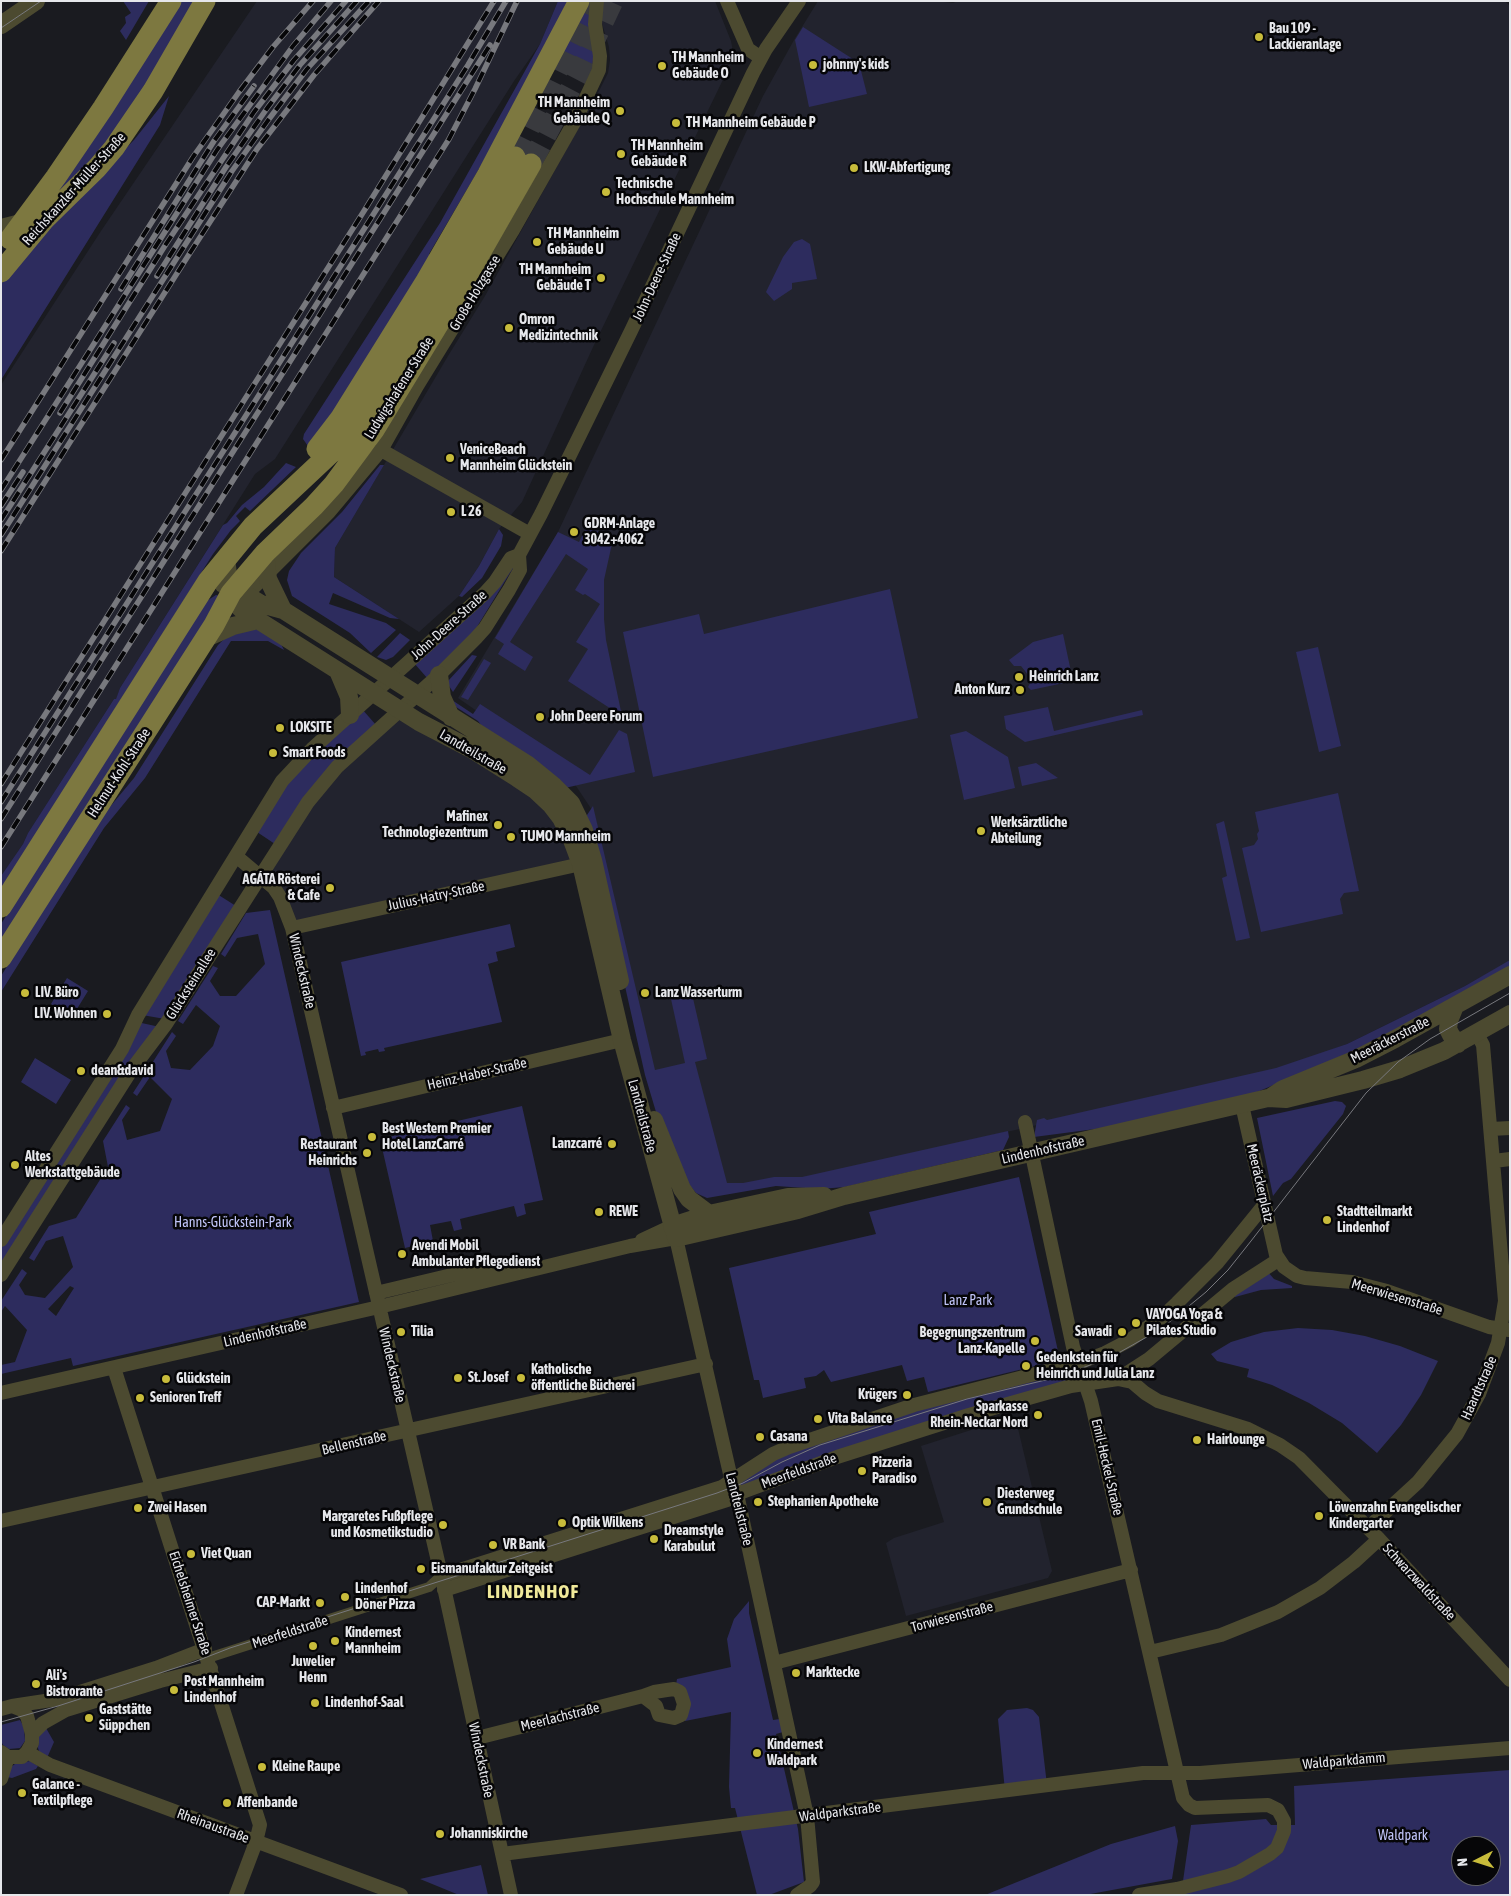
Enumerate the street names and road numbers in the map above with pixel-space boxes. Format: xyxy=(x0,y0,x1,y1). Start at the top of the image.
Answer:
street label: Reichskanzler-Müller-Straße xyxy=(19,129,129,249)
street label: John-Deere-Straße xyxy=(629,230,685,324)
street label: Große Holzgasse xyxy=(446,252,504,334)
street label: Ludwigshafener Straße xyxy=(361,334,437,442)
street label: John-Deere-Straße xyxy=(408,587,490,663)
street label: Helmut-Kohl-Straße xyxy=(84,725,154,821)
street label: Landteilstraße xyxy=(436,726,510,778)
street label: Julius-Hatry-Straße xyxy=(386,878,486,914)
street label: Windeckstraße xyxy=(285,932,319,1010)
street label: Glücksteinallee xyxy=(162,945,220,1023)
street label: Meeräckerstraße xyxy=(1348,1013,1432,1067)
street label: Heinz-Haber-Straße xyxy=(426,1054,528,1094)
street label: Landteilstraße xyxy=(624,1078,660,1154)
street label: Lindenhofstraße xyxy=(1000,1132,1086,1168)
street label: Meeräckerplatz xyxy=(1243,1142,1277,1224)
street label: Meerwiesenstraße xyxy=(1349,1275,1445,1319)
street label: Lindenhofstraße xyxy=(222,1315,308,1351)
street label: Windeckstraße xyxy=(375,1326,409,1404)
street label: Haardtstraße xyxy=(1457,1353,1501,1423)
street label: Emil-Heckel-Straße xyxy=(1088,1417,1126,1517)
street label: Bellenstraße xyxy=(320,1427,388,1459)
street label: Meerfeldstraße xyxy=(759,1450,839,1492)
street label: Landteilstraße xyxy=(722,1471,756,1547)
street label: Schwarzwaldstraße xyxy=(1379,1540,1459,1624)
street label: Eichelsheimer Straße xyxy=(165,1549,215,1657)
street label: Torwiesenstraße xyxy=(909,1598,995,1636)
street label: Meerfeldstraße xyxy=(250,1612,330,1652)
street label: Meerlachstraße xyxy=(519,1699,601,1735)
street label: Windeckstraße xyxy=(465,1721,497,1799)
street label: Waldparkdamm xyxy=(1302,1749,1386,1773)
street label: Waldparkstraße xyxy=(798,1799,882,1825)
street label: Rheinaustraße xyxy=(175,1805,251,1847)

